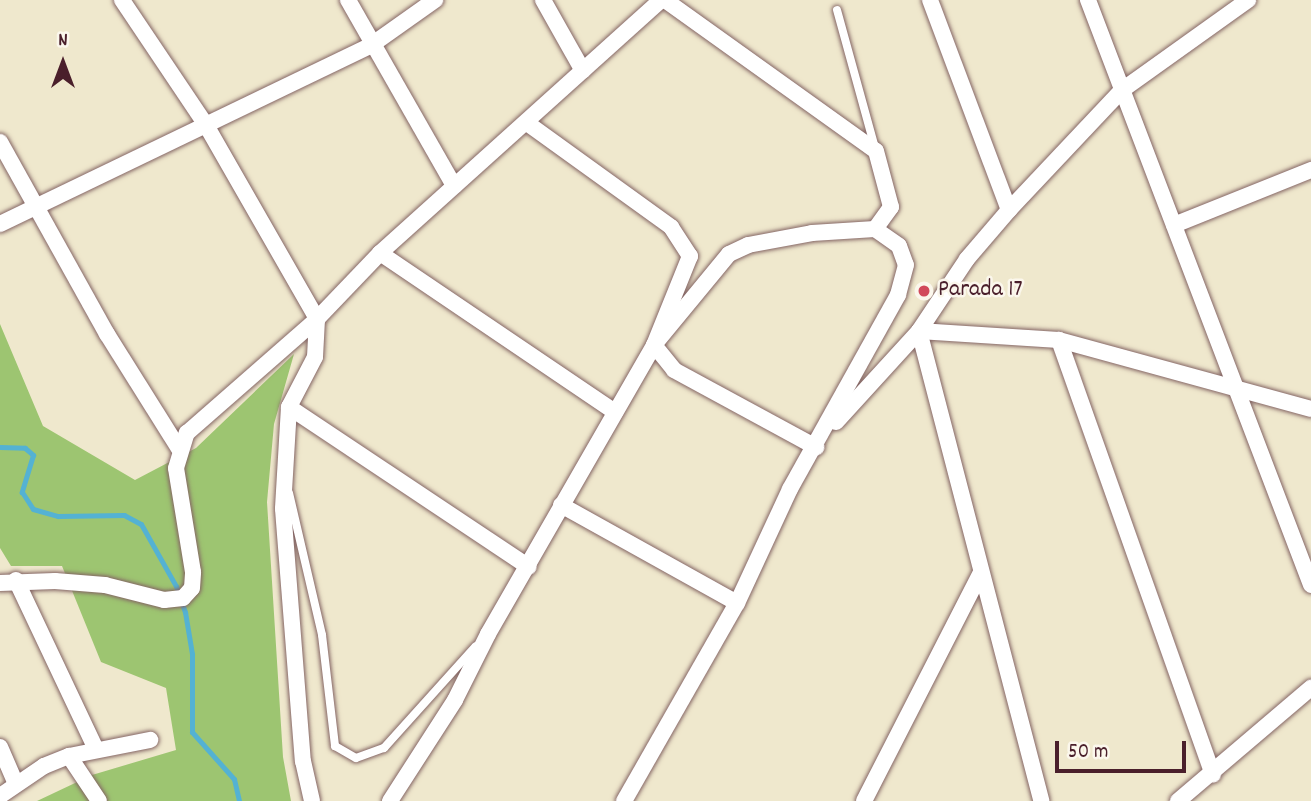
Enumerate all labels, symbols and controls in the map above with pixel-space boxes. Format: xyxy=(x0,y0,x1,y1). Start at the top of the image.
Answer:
north arrow xyxy=(28,28,98,98)
text: N xyxy=(58,28,68,55)
place label: Parada 17 xyxy=(938,277,1023,305)
marker: Parada 17 xyxy=(916,283,932,299)
scale bar xyxy=(1059,728,1190,772)
text: 50 m xyxy=(1068,738,1108,768)

